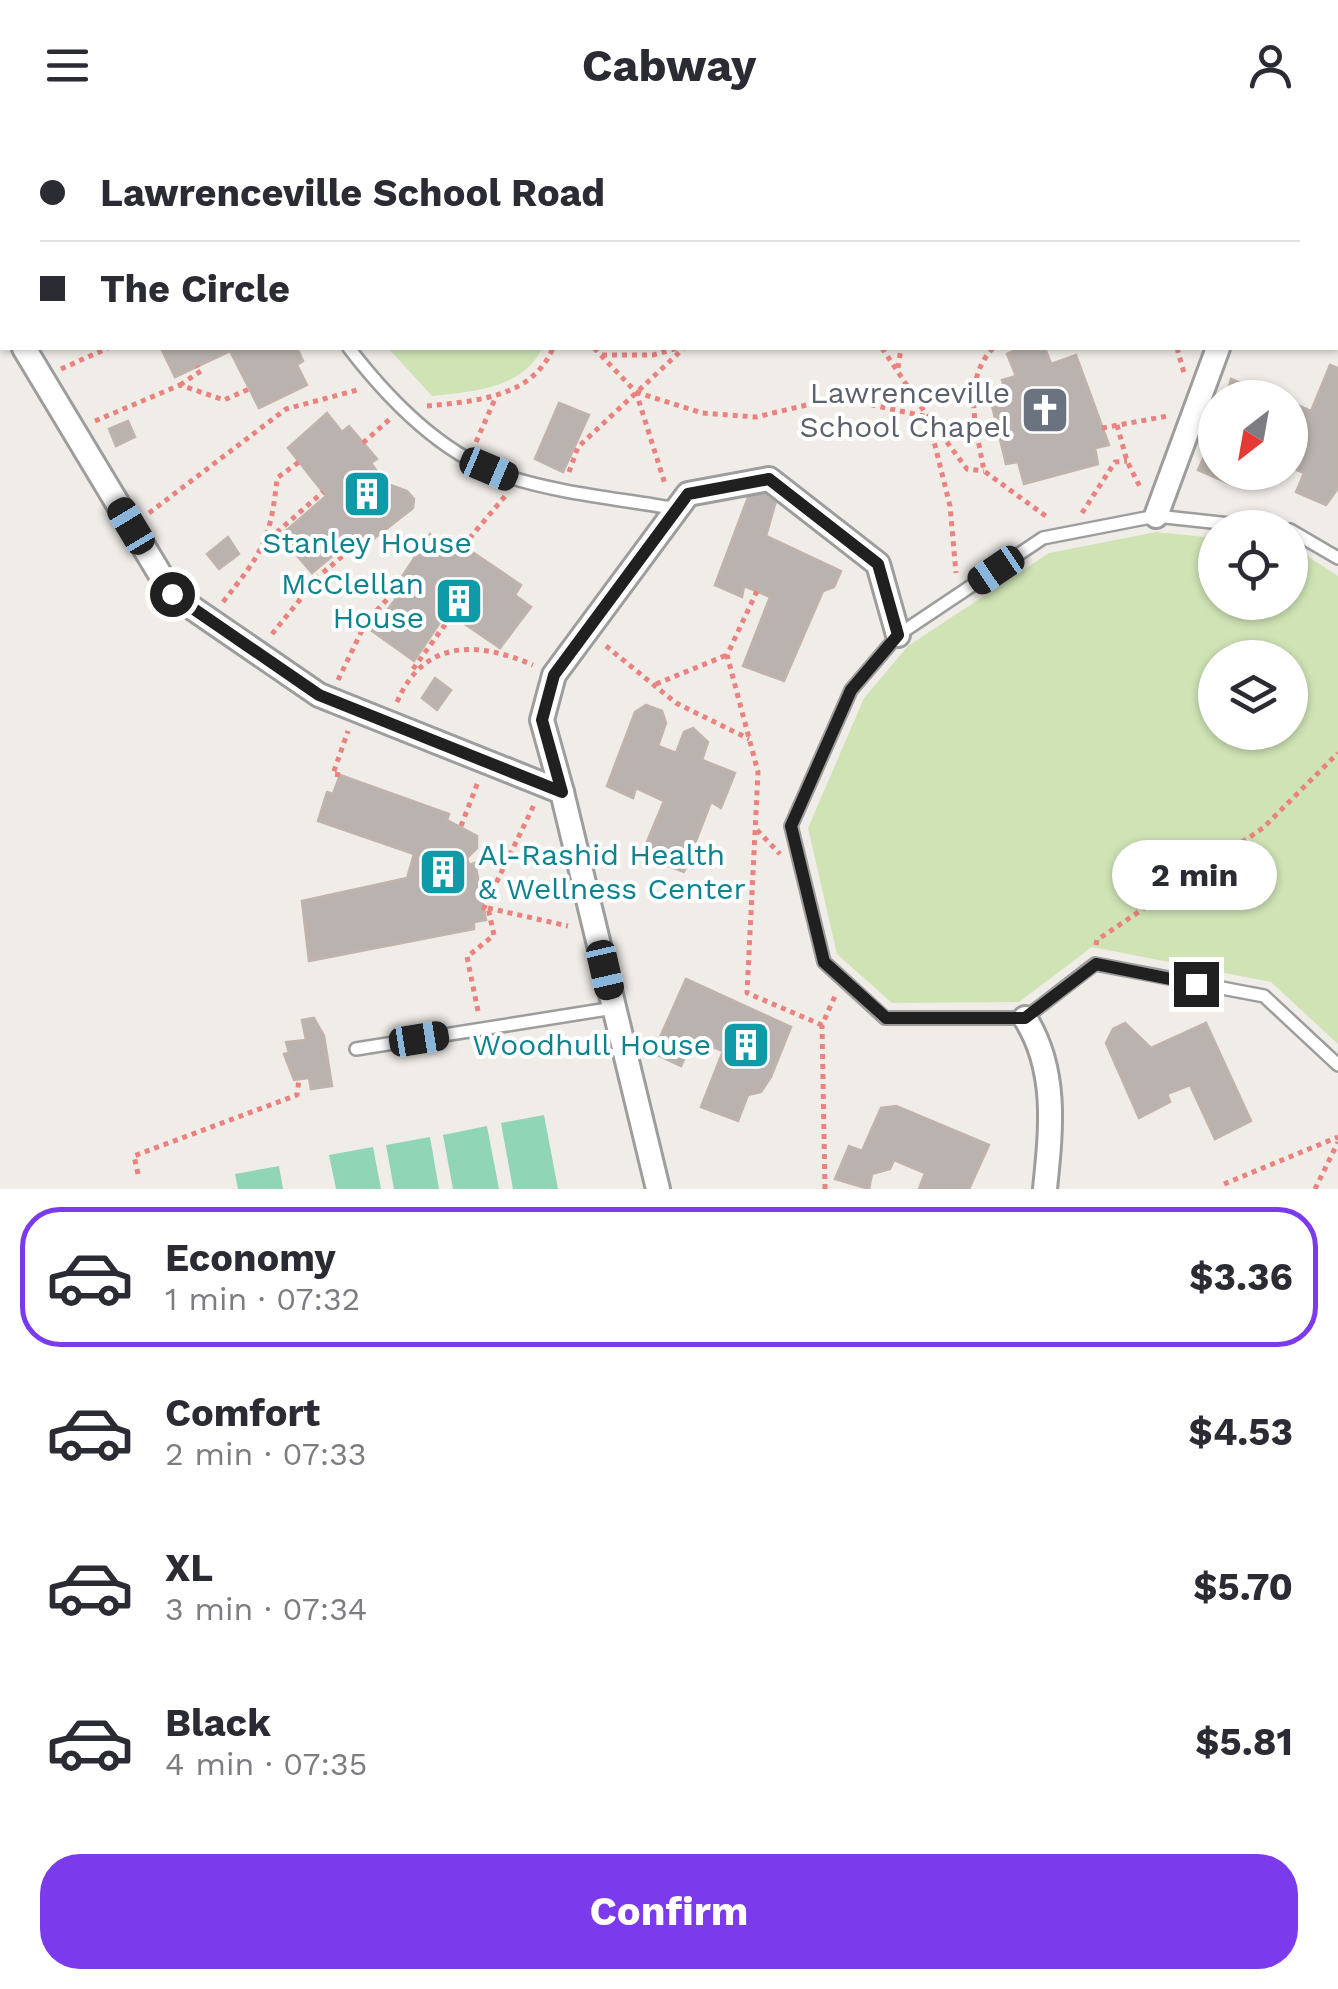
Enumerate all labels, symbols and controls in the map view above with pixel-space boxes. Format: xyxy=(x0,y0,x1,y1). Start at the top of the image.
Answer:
icon: menu xyxy=(40,38,95,93)
icon: person xyxy=(1243,38,1298,93)
text: Cabway xyxy=(582,39,756,92)
text: Lawrenceville School Road xyxy=(100,171,605,215)
text: The Circle xyxy=(100,267,290,311)
place label: Lawrenceville School Chapel xyxy=(800,375,1010,444)
north arrow xyxy=(1198,380,1308,490)
map controls xyxy=(1198,380,1308,750)
church icon: Lawrenceville School Chapel xyxy=(1019,384,1071,436)
car xyxy=(456,443,522,495)
building icon: Stanley House xyxy=(341,468,393,520)
car xyxy=(103,493,159,559)
button: locate xyxy=(1198,510,1308,620)
place label: Stanley House xyxy=(262,525,472,560)
car xyxy=(963,541,1029,599)
place label: McClellan House xyxy=(281,566,424,635)
route start xyxy=(150,572,195,617)
building icon: McClellan House xyxy=(433,575,485,627)
button: layers xyxy=(1198,640,1308,750)
place label: Al-Rashid Health & Wellness Center xyxy=(478,837,746,906)
callout: 2 min xyxy=(1114,839,1278,909)
building icon: Al-Rashid Health & Wellness Center xyxy=(417,846,469,898)
text: 2 min xyxy=(1151,856,1238,894)
car xyxy=(584,937,626,1003)
route end xyxy=(1174,962,1219,1007)
car xyxy=(387,1019,451,1059)
building icon: Woodhull House xyxy=(720,1019,772,1071)
place label: Woodhull House xyxy=(472,1027,711,1062)
icon: car xyxy=(45,1232,135,1322)
text: Economy xyxy=(165,1236,336,1280)
text: $3.36 xyxy=(1189,1255,1293,1299)
text: 1 min · 07:32 xyxy=(165,1280,360,1318)
icon: car xyxy=(45,1387,135,1477)
text: Comfort xyxy=(165,1391,320,1435)
text: $4.53 xyxy=(1189,1410,1293,1454)
text: 2 min · 07:33 xyxy=(165,1435,366,1473)
icon: car xyxy=(45,1542,135,1632)
text: XL xyxy=(165,1546,213,1590)
text: $5.70 xyxy=(1193,1565,1293,1609)
text: 3 min · 07:34 xyxy=(165,1590,367,1628)
icon: car xyxy=(45,1697,135,1787)
text: Black xyxy=(165,1701,271,1745)
text: $5.81 xyxy=(1195,1720,1293,1764)
text: 4 min · 07:35 xyxy=(165,1745,367,1783)
button: Confirm xyxy=(40,1854,1298,1969)

